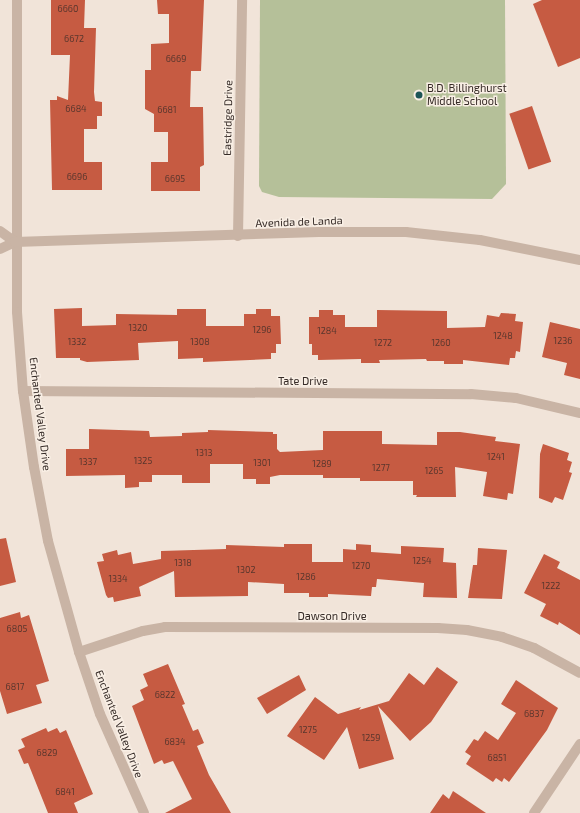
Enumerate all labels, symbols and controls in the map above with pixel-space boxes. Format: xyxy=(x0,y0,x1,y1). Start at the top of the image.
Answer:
house number: 6660 xyxy=(58,4,78,14)
house number: 6672 xyxy=(64,34,84,44)
house number: 6669 xyxy=(166,54,186,64)
street label: Eastridge Drive xyxy=(221,80,235,156)
place label: B.D. Billinghurst Middle School xyxy=(427,82,507,108)
marker: B.D. Billinghurst Middle School xyxy=(414,90,424,100)
house number: 6684 xyxy=(65,104,87,114)
house number: 6681 xyxy=(157,105,177,115)
house number: 6696 xyxy=(67,172,87,182)
house number: 6695 xyxy=(165,174,185,184)
street label: Avenida de Landa xyxy=(255,214,343,230)
house number: 1320 xyxy=(128,323,148,333)
house number: 1296 xyxy=(253,325,271,335)
house number: 1284 xyxy=(317,326,337,336)
house number: 1248 xyxy=(493,331,513,341)
house number: 1236 xyxy=(554,336,572,346)
house number: 1332 xyxy=(68,337,86,347)
house number: 1308 xyxy=(190,337,210,347)
house number: 1272 xyxy=(374,338,392,348)
house number: 1260 xyxy=(431,338,451,348)
street label: Enchanted Valley Drive xyxy=(26,356,54,472)
street label: Tate Drive xyxy=(278,374,328,388)
house number: 1313 xyxy=(195,448,213,458)
house number: 1241 xyxy=(487,452,505,462)
house number: 1325 xyxy=(134,456,152,466)
house number: 1337 xyxy=(79,457,97,467)
house number: 1301 xyxy=(253,458,271,468)
house number: 1289 xyxy=(312,459,332,469)
house number: 1277 xyxy=(372,463,390,473)
house number: 1265 xyxy=(425,466,443,476)
house number: 1254 xyxy=(413,556,431,566)
house number: 1318 xyxy=(174,558,192,568)
house number: 1270 xyxy=(352,561,370,571)
house number: 1302 xyxy=(236,565,256,575)
house number: 1286 xyxy=(296,572,316,582)
house number: 1334 xyxy=(108,574,128,584)
house number: 1222 xyxy=(542,581,560,591)
street label: Dawson Drive xyxy=(297,609,367,623)
house number: 6805 xyxy=(7,624,27,634)
street label: Enchanted Valley Drive xyxy=(92,668,146,780)
house number: 6817 xyxy=(6,682,24,692)
house number: 6822 xyxy=(155,690,175,700)
house number: 6837 xyxy=(524,709,544,719)
house number: 1275 xyxy=(299,725,317,735)
house number: 1259 xyxy=(362,733,380,743)
house number: 6834 xyxy=(164,737,186,747)
house number: 6829 xyxy=(37,748,57,758)
house number: 6851 xyxy=(487,753,507,763)
house number: 6841 xyxy=(55,787,75,797)

